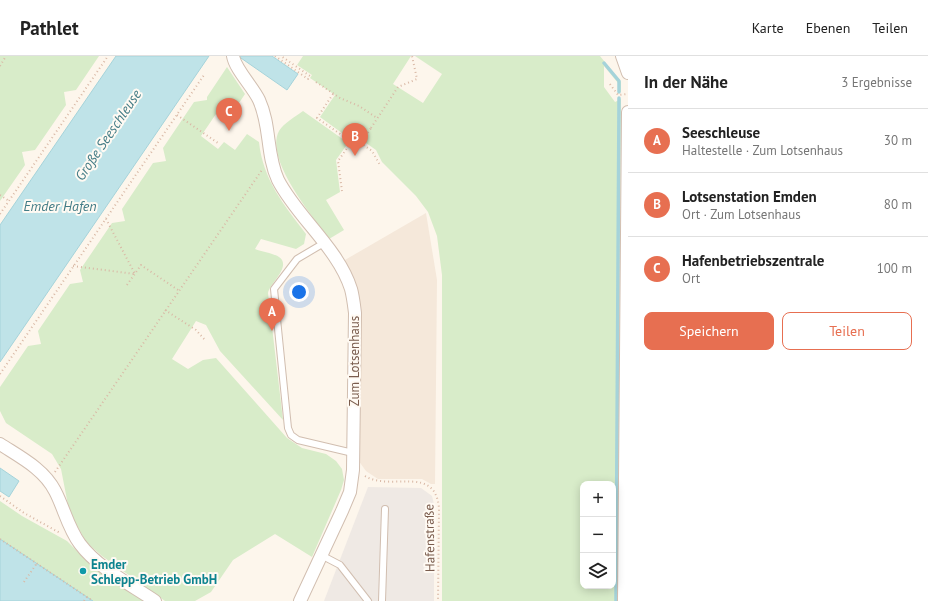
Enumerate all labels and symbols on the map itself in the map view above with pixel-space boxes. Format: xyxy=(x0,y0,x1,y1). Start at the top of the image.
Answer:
water label: Große Seeschleuse xyxy=(71,86,145,184)
pin: C xyxy=(216,98,242,131)
pin: B xyxy=(342,123,368,156)
water label: Emder Hafen xyxy=(23,197,97,215)
your location xyxy=(289,282,309,302)
pin: A xyxy=(259,298,285,331)
street label: Zum Lotsenhaus xyxy=(346,316,363,406)
street label: Hafenstraße xyxy=(420,504,439,572)
place label: Emder Schlepp-Betrieb GmbH xyxy=(91,556,217,588)
marker: Emder Schlepp-Betrieb GmbH xyxy=(78,566,88,576)

